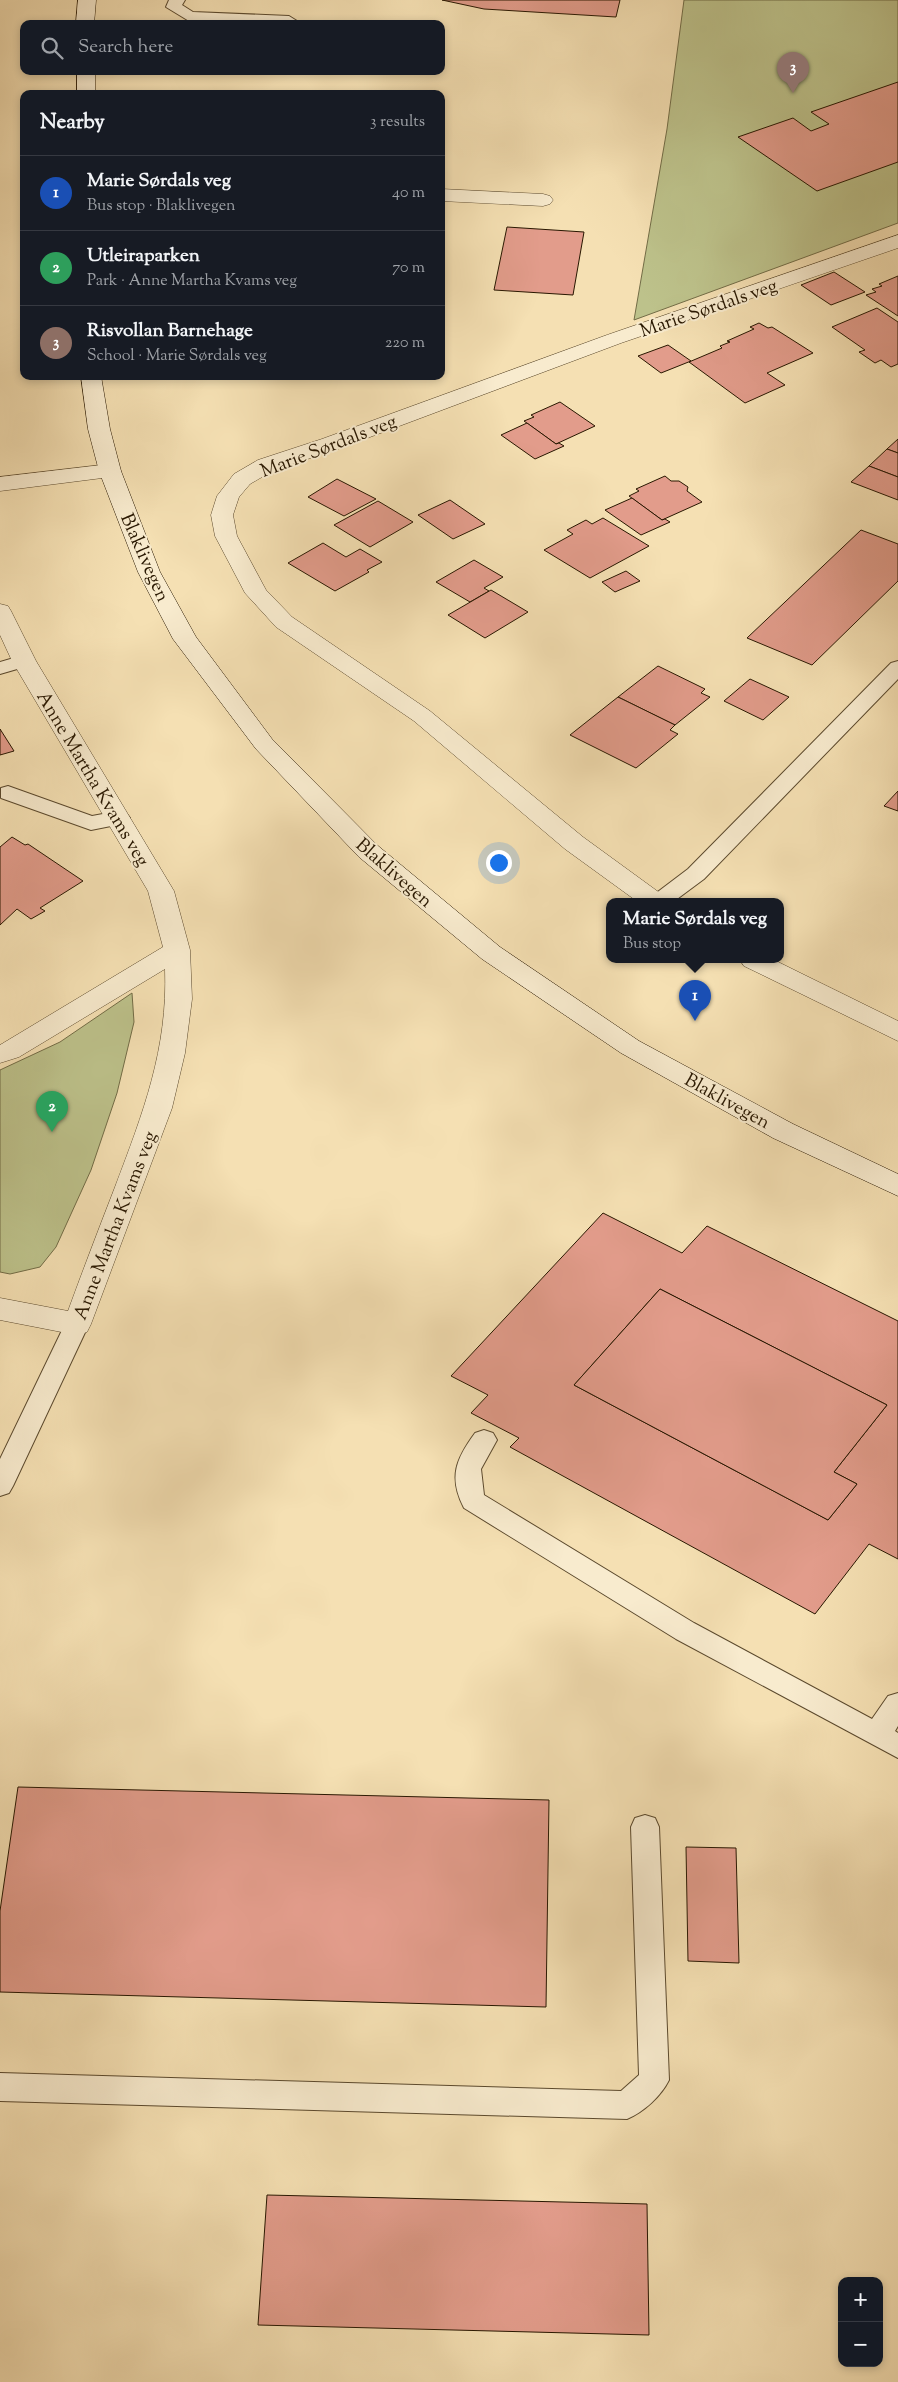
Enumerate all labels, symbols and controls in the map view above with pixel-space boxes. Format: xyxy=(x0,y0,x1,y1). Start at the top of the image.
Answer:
search box xyxy=(20,20,445,75)
icon: search xyxy=(38,34,66,62)
text: Search here xyxy=(78,34,173,61)
pin: 3 xyxy=(777,52,809,93)
text: Nearby xyxy=(40,108,105,138)
text: 3 results xyxy=(370,111,425,134)
text: Marie Sørdals veg xyxy=(87,168,231,195)
text: 1 xyxy=(53,182,59,205)
text: 40 m xyxy=(392,182,425,205)
text: Bus stop · Blaklivegen xyxy=(87,195,236,218)
text: Utleiraparken xyxy=(87,243,200,270)
text: 2 xyxy=(52,257,60,280)
text: 70 m xyxy=(392,257,425,280)
text: Park · Anne Martha Kvams veg xyxy=(87,270,297,293)
street label: Marie Sørdals veg xyxy=(636,273,781,346)
text: Risvollan Barnehage xyxy=(87,318,253,345)
text: 3 xyxy=(53,332,59,355)
text: 220 m xyxy=(385,332,425,355)
text: School · Marie Sørdals veg xyxy=(87,345,267,368)
street label: Marie Sørdals veg xyxy=(257,409,401,486)
street label: Blaklivegen xyxy=(112,509,175,607)
street label: Anne Martha Kvams veg xyxy=(29,686,155,872)
street label: Blaklivegen xyxy=(349,833,438,915)
your location xyxy=(486,850,512,876)
popup xyxy=(606,898,784,963)
text: Marie Sørdals veg xyxy=(623,906,767,933)
text: Bus stop xyxy=(623,933,681,956)
pin: 1 xyxy=(679,980,711,1021)
street label: Blaklivegen xyxy=(679,1067,775,1137)
pin: 2 xyxy=(36,1091,68,1132)
street label: Anne Martha Kvams veg xyxy=(68,1128,165,1324)
map controls xyxy=(838,2277,883,2367)
button: + xyxy=(838,2277,883,2322)
button: − xyxy=(838,2322,883,2367)

